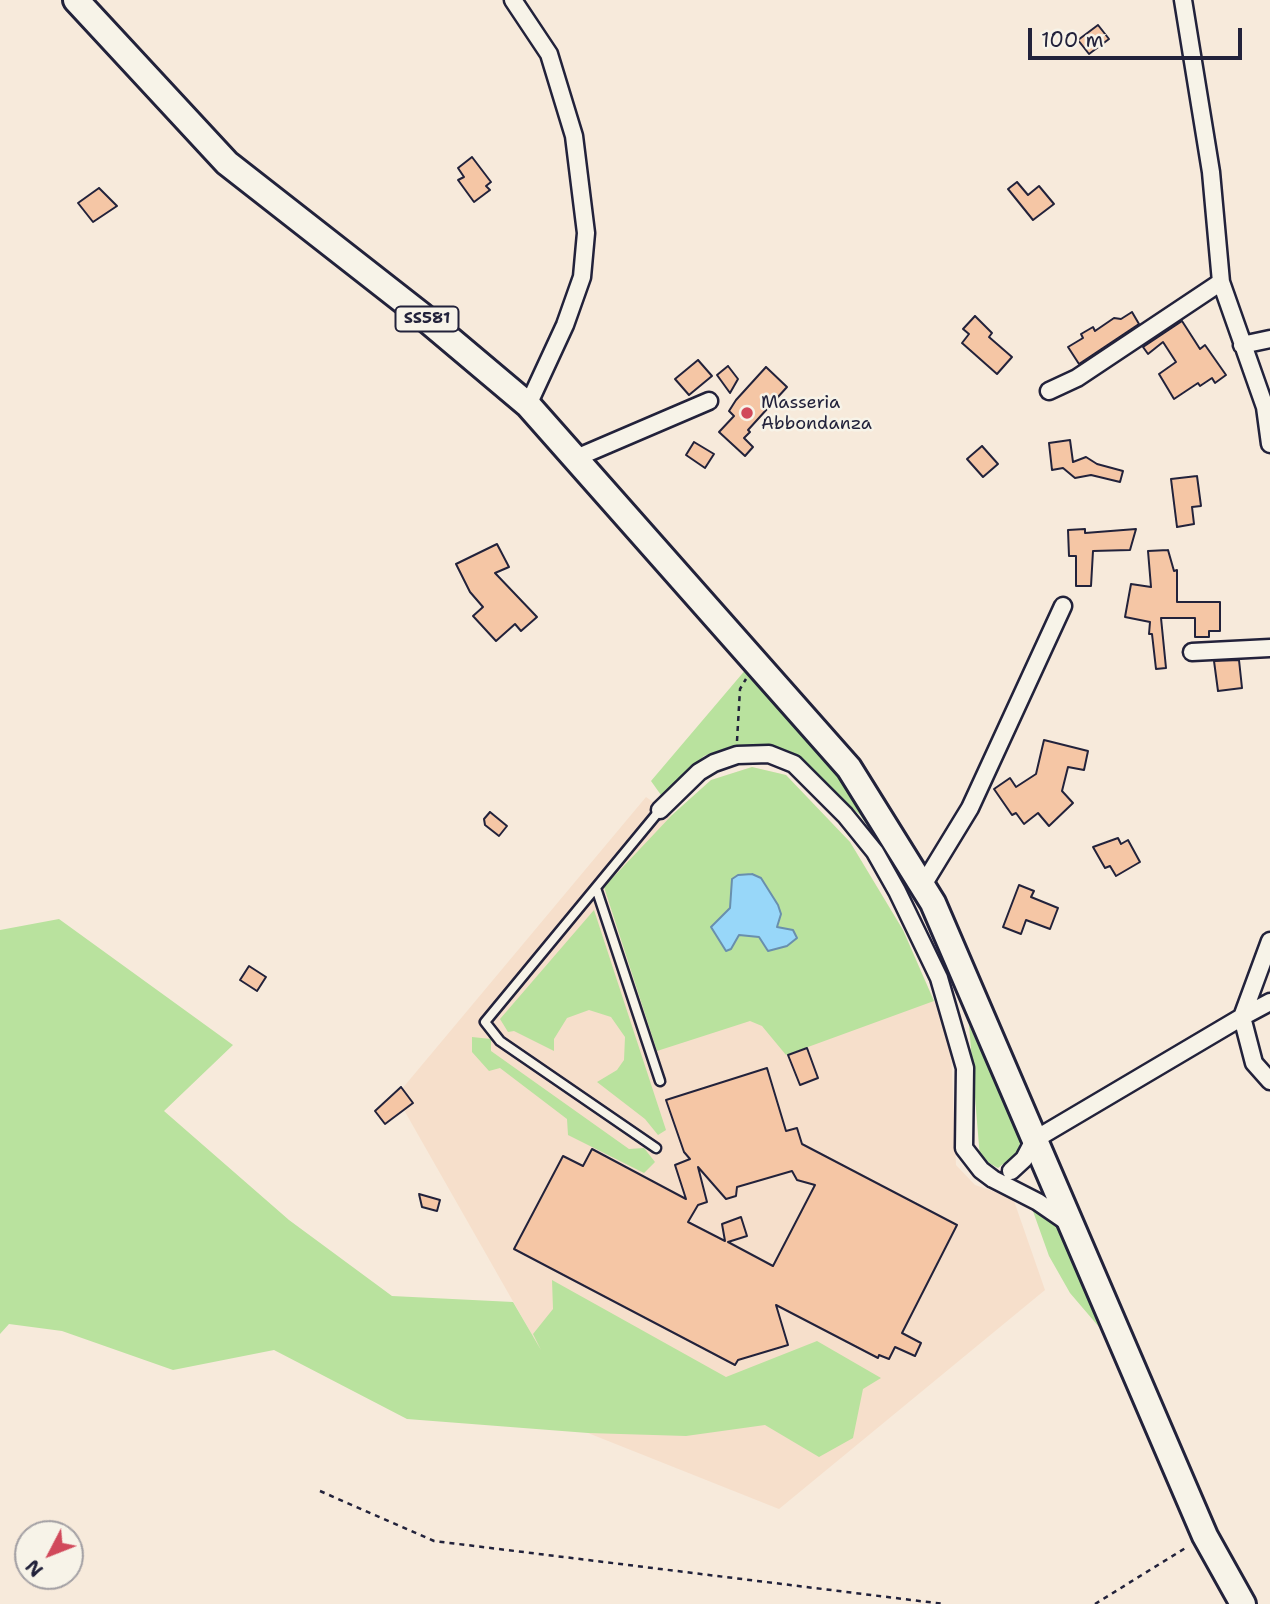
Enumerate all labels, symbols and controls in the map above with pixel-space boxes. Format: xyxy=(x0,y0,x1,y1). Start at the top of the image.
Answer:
scale bar xyxy=(1032,14,1246,58)
text: 100 m xyxy=(1041,26,1104,54)
road number: SS581 xyxy=(396,306,458,332)
place label: Masseria Abbondanza xyxy=(761,392,872,434)
marker: Masseria Abbondanza xyxy=(739,405,755,421)
north arrow xyxy=(14,1520,84,1590)
text: N xyxy=(20,1554,49,1582)

